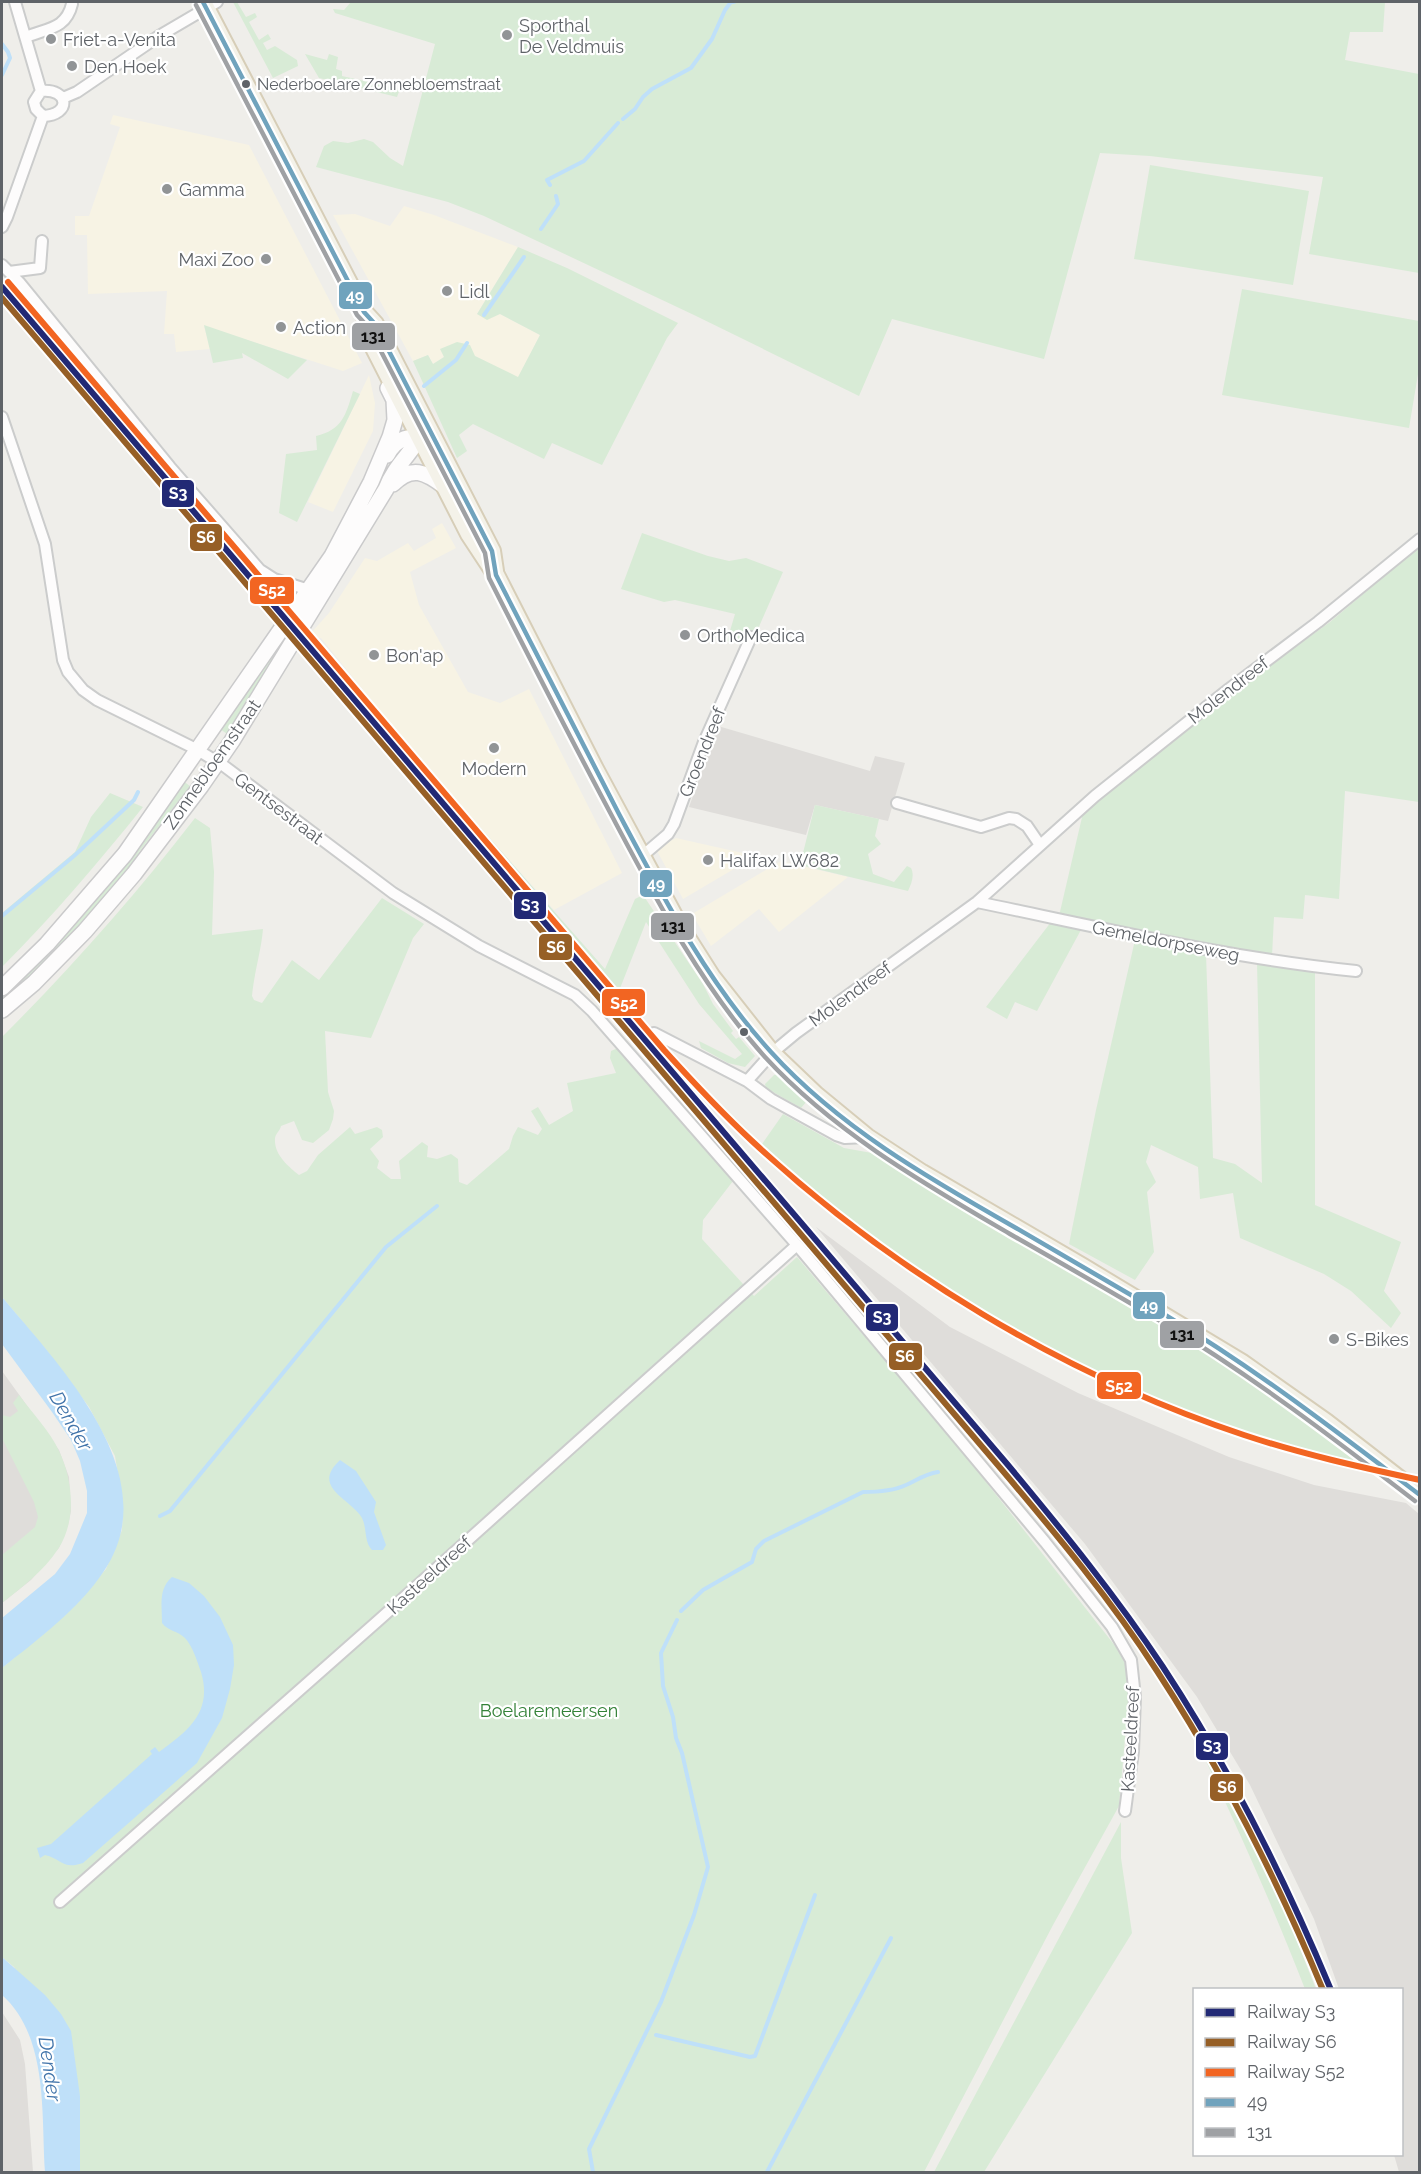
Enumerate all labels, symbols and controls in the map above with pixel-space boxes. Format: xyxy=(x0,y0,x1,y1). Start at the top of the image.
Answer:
place label: Sporthal De Veldmuis xyxy=(519,15,624,57)
marker: Sporthal De Veldmuis xyxy=(500,28,514,42)
place label: Friet-a-Venita xyxy=(63,29,176,50)
marker: Friet-a-Venita xyxy=(44,32,58,46)
place label: Den Hoek xyxy=(84,56,167,77)
marker: Den Hoek xyxy=(65,59,79,73)
place label: Nederboelare Zonnebloemstraat xyxy=(257,75,502,94)
marker: Nederboelare Zonnebloemstraat xyxy=(240,78,252,90)
place label: Gamma xyxy=(179,179,245,200)
marker: Gamma xyxy=(160,182,174,196)
place label: Maxi Zoo xyxy=(178,249,254,270)
marker: Maxi Zoo xyxy=(259,252,273,266)
line badge: 49 xyxy=(338,281,373,310)
place label: Lidl xyxy=(459,281,490,302)
marker: Lidl xyxy=(440,284,454,298)
text: 49 xyxy=(346,286,364,305)
place label: Action xyxy=(293,317,346,338)
marker: Action xyxy=(274,320,288,334)
line badge: 131 xyxy=(351,322,396,351)
text: 131 xyxy=(361,327,385,346)
line badge: S3 xyxy=(161,479,195,508)
text: S3 xyxy=(169,484,187,503)
line badge: S6 xyxy=(189,523,223,552)
text: S6 xyxy=(196,528,216,547)
line badge: S52 xyxy=(249,576,295,605)
text: S52 xyxy=(258,581,286,600)
place label: OrthoMedica xyxy=(697,625,805,646)
marker: OrthoMedica xyxy=(678,628,692,642)
place label: Bon'ap xyxy=(386,645,443,666)
marker: Bon'ap xyxy=(367,648,381,662)
street label: Molendreef xyxy=(1184,651,1273,728)
street label: Zonnebloemstraat xyxy=(159,695,265,833)
street label: Groendreef xyxy=(674,703,730,800)
marker: Modern xyxy=(487,741,501,755)
place label: Modern xyxy=(462,758,526,779)
street label: Gentsestraat xyxy=(230,768,328,848)
place label: Halifax LW682 xyxy=(720,850,839,871)
marker: Halifax LW682 xyxy=(701,853,715,867)
line badge: 49 xyxy=(639,869,673,898)
text: 49 xyxy=(647,874,665,893)
line badge: S3 xyxy=(513,891,547,920)
text: S3 xyxy=(521,896,539,915)
line badge: 131 xyxy=(650,912,695,941)
street label: Gemeldorpseweg xyxy=(1090,916,1242,966)
text: 131 xyxy=(661,917,685,936)
line badge: S6 xyxy=(538,933,573,961)
text: S6 xyxy=(546,938,566,957)
street label: Molendreef xyxy=(805,957,896,1031)
line badge: S52 xyxy=(601,988,646,1017)
text: S52 xyxy=(610,994,638,1013)
unlabelled marker xyxy=(738,1026,750,1038)
line badge: 49 xyxy=(1132,1291,1166,1320)
text: 49 xyxy=(1140,1296,1158,1315)
line badge: S3 xyxy=(865,1303,899,1332)
text: S3 xyxy=(873,1308,891,1327)
line badge: 131 xyxy=(1159,1320,1205,1349)
text: 131 xyxy=(1170,1325,1194,1344)
place label: S-Bikes xyxy=(1346,1329,1409,1350)
marker: S-Bikes xyxy=(1327,1332,1341,1346)
line badge: S6 xyxy=(888,1342,923,1371)
text: S6 xyxy=(895,1347,915,1366)
line badge: S52 xyxy=(1096,1371,1142,1400)
text: S52 xyxy=(1105,1377,1133,1396)
water label: Dender xyxy=(44,1387,98,1456)
street label: Kasteeldreef xyxy=(383,1531,476,1618)
street label: Kasteeldreef xyxy=(1117,1684,1143,1793)
park label: Boelaremeersen xyxy=(480,1700,618,1721)
line badge: S3 xyxy=(1195,1732,1229,1761)
text: S3 xyxy=(1203,1737,1221,1756)
line badge: S6 xyxy=(1209,1773,1244,1802)
text: S6 xyxy=(1217,1778,1237,1797)
legend xyxy=(1193,1988,1403,2156)
text: Railway S3 xyxy=(1247,2001,1335,2022)
text: Railway S6 xyxy=(1247,2031,1337,2052)
water label: Dender xyxy=(34,2035,67,2104)
text: Railway S52 xyxy=(1247,2061,1345,2082)
text: 49 xyxy=(1247,2091,1267,2112)
text: 131 xyxy=(1247,2121,1272,2142)

